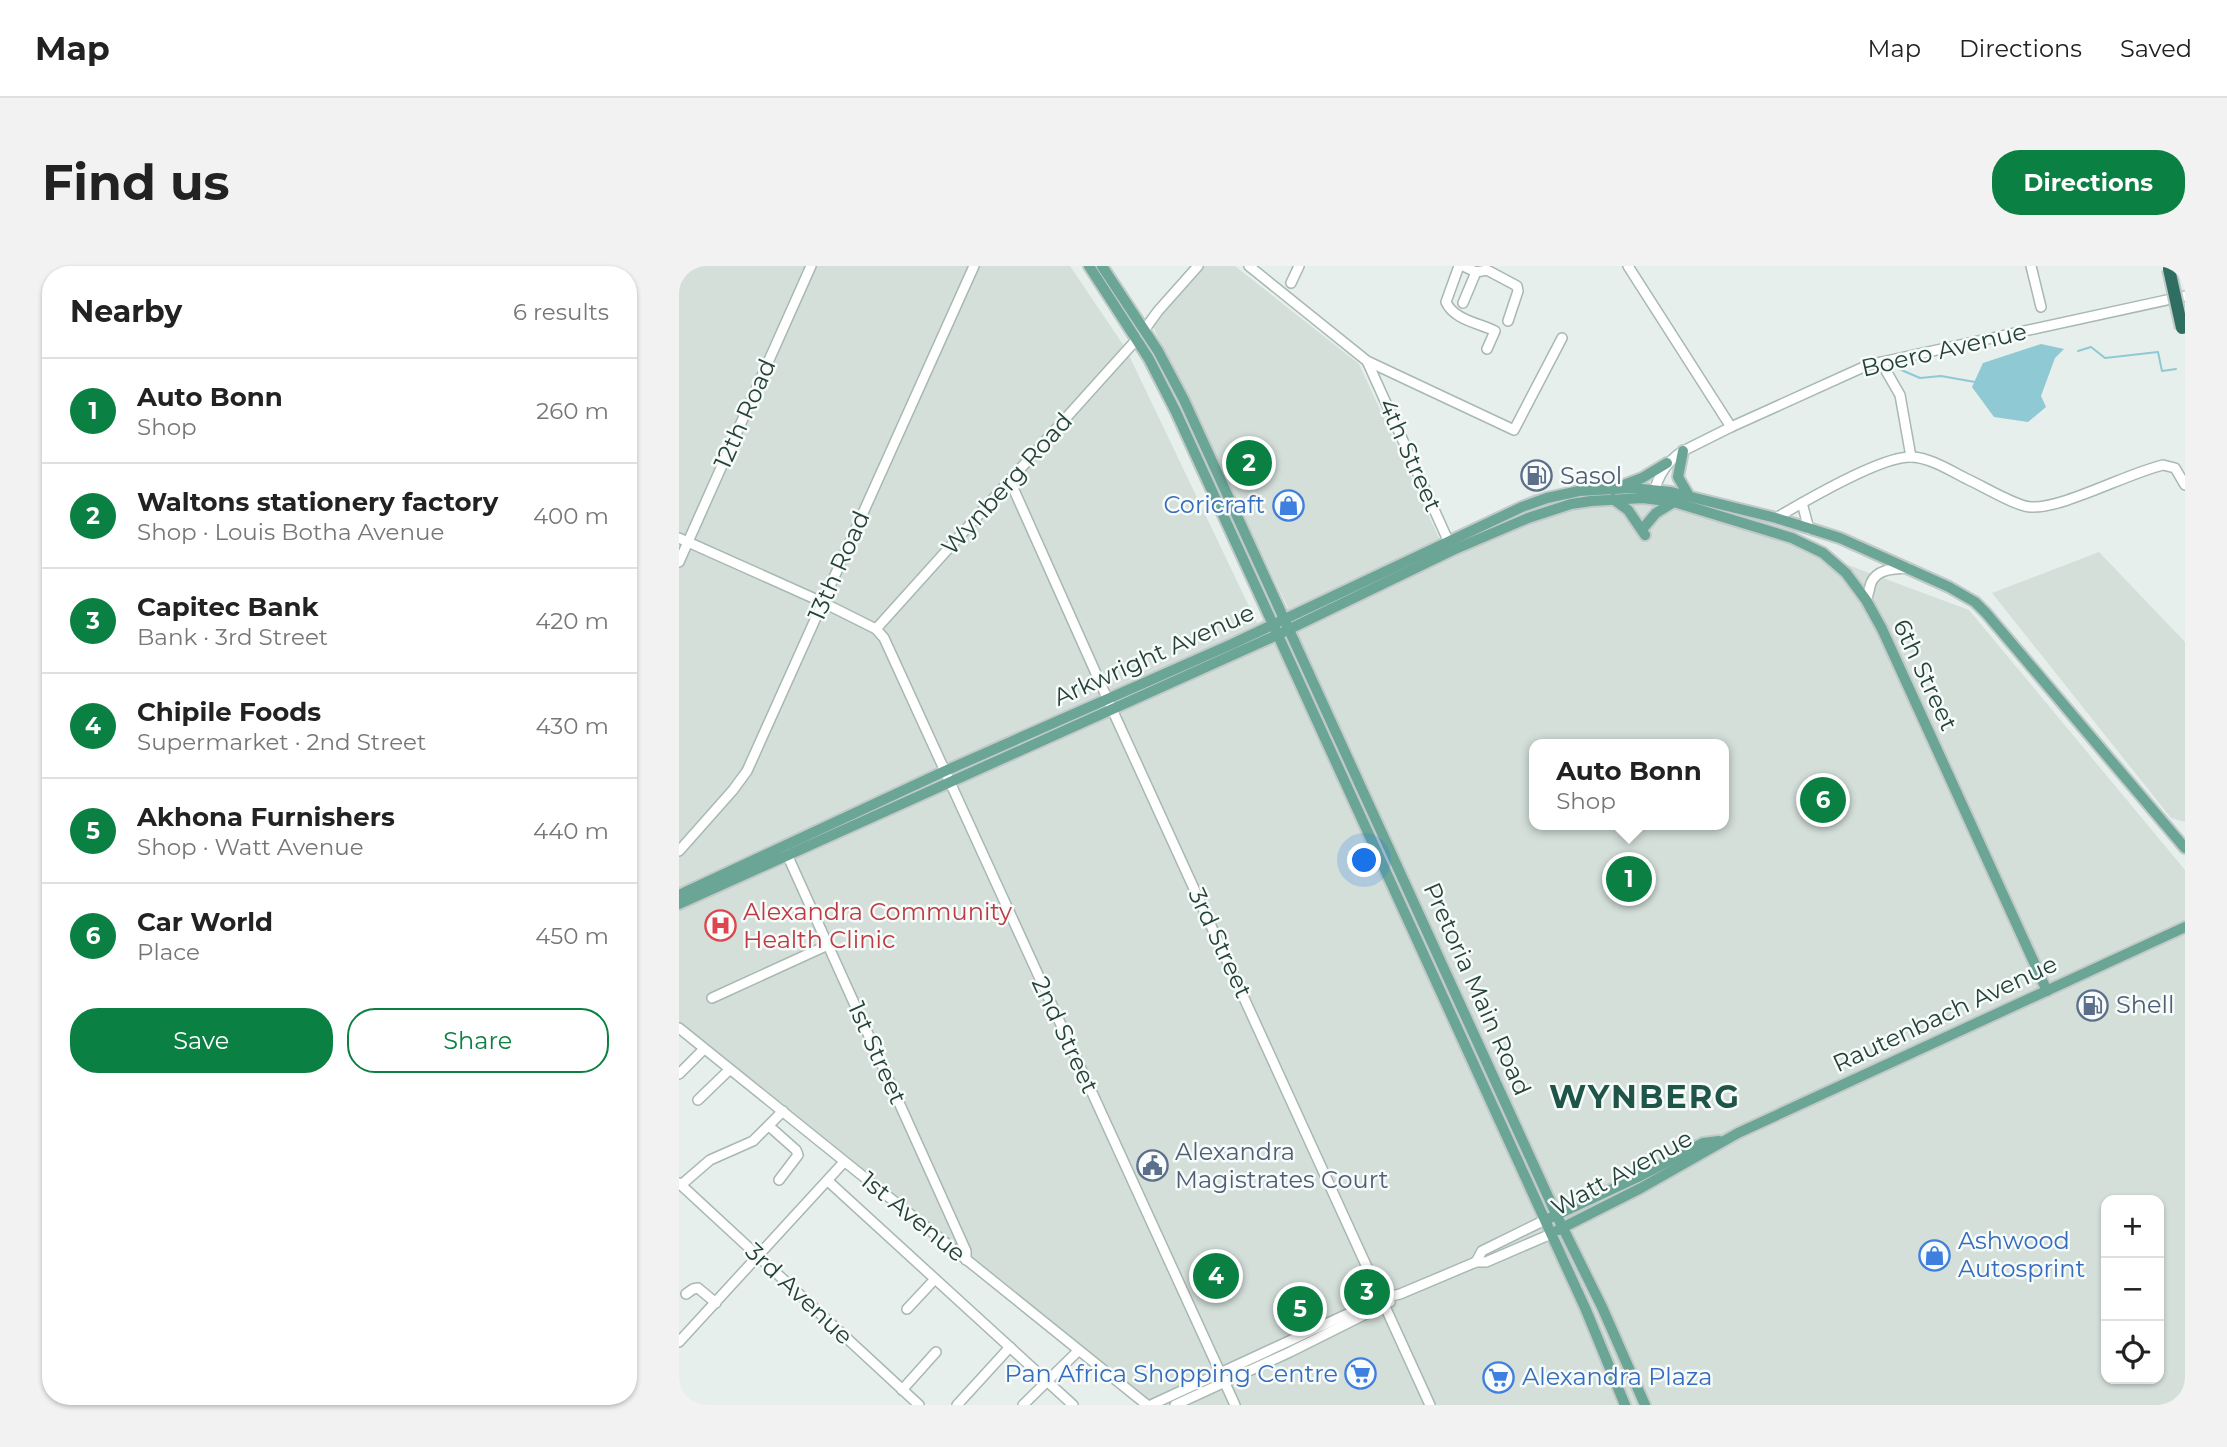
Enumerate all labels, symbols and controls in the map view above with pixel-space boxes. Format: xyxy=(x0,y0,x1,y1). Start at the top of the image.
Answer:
text: Map xyxy=(35,28,110,68)
text: Map xyxy=(1868,34,1921,63)
text: Directions xyxy=(1959,34,2082,63)
text: Saved xyxy=(2120,34,2192,63)
button: Directions xyxy=(1992,150,2185,215)
text: Find us xyxy=(42,153,230,212)
text: Nearby xyxy=(70,293,182,330)
text: 6 results xyxy=(513,298,609,326)
street label: Boero Avenue xyxy=(1858,316,2029,383)
street label: 12th Road xyxy=(707,354,782,473)
text: Auto Bonn xyxy=(137,381,283,413)
street label: 4th Street xyxy=(1373,394,1448,516)
text: 1 xyxy=(88,397,98,425)
text: 260 m xyxy=(536,397,609,425)
street label: Wynberg Road xyxy=(935,407,1078,561)
text: Shop xyxy=(137,413,197,441)
pin: 2 xyxy=(1226,437,1272,489)
fuel station icon: Sasol xyxy=(1520,459,1554,493)
place label: Sasol xyxy=(1560,461,1622,490)
text: Waltons stationery factory xyxy=(137,486,498,518)
shop icon: Coricraft xyxy=(1271,488,1305,522)
place label: Coricraft xyxy=(1163,490,1265,519)
text: 2 xyxy=(86,502,100,530)
text: 400 m xyxy=(533,502,609,530)
street label: 13th Road xyxy=(801,506,876,625)
text: Shop · Louis Botha Avenue xyxy=(137,518,444,546)
text: Capitec Bank xyxy=(137,591,318,623)
street label: Arkwright Avenue xyxy=(1049,597,1259,712)
text: 3 xyxy=(86,607,100,635)
text: 420 m xyxy=(535,607,609,635)
street label: 6th Street xyxy=(1887,615,1964,735)
text: Bank · 3rd Street xyxy=(137,623,328,651)
text: Chipile Foods xyxy=(137,696,321,728)
text: 4 xyxy=(85,712,101,740)
text: 430 m xyxy=(536,712,609,740)
text: Supermarket · 2nd Street xyxy=(137,728,426,756)
popup xyxy=(1529,739,1729,830)
text: Auto Bonn xyxy=(1556,755,1702,787)
pin: 6 xyxy=(1800,774,1846,826)
text: Shop xyxy=(1556,787,1616,815)
text: Akhona Furnishers xyxy=(137,801,395,833)
text: 5 xyxy=(86,817,100,845)
text: 440 m xyxy=(533,817,609,845)
text: Shop · Watt Avenue xyxy=(137,833,364,861)
your location xyxy=(1347,843,1381,877)
pin: 1 xyxy=(1606,853,1652,905)
street label: Pretoria Main Road xyxy=(1417,878,1537,1100)
street label: 3rd Street xyxy=(1182,883,1259,1003)
place label: Alexandra Community Health Clinic xyxy=(743,897,1012,954)
text: Car World xyxy=(137,906,273,938)
hospital icon: Alexandra Community Health Clinic xyxy=(703,909,737,943)
text: 6 xyxy=(86,922,100,950)
text: 450 m xyxy=(535,922,609,950)
text: Place xyxy=(137,938,200,966)
street label: Rautenbach Avenue xyxy=(1828,949,2062,1078)
street label: 2nd Street xyxy=(1026,972,1105,1098)
fuel station icon: Shell xyxy=(2076,988,2110,1022)
place label: Shell xyxy=(2116,990,2174,1019)
street label: 1st Street xyxy=(842,997,913,1109)
button: Save xyxy=(70,1008,333,1073)
button: Share xyxy=(347,1008,609,1073)
district label: WYNBERG xyxy=(1549,1077,1741,1116)
street label: Watt Avenue xyxy=(1546,1123,1697,1222)
place label: Alexandra Magistrates Court xyxy=(1175,1137,1389,1194)
public building icon: Alexandra Magistrates Court xyxy=(1135,1149,1169,1183)
street label: 1st Avenue xyxy=(855,1165,972,1268)
map controls xyxy=(2101,1195,2164,1384)
button: + xyxy=(2101,1195,2164,1258)
place label: Ashwood Autosprint xyxy=(1958,1226,2086,1283)
street label: 3rd Avenue xyxy=(740,1237,859,1351)
shop icon: Ashwood Autosprint xyxy=(1918,1238,1952,1272)
pin: 4 xyxy=(1193,1250,1239,1302)
button: − xyxy=(2101,1258,2164,1321)
pin: 3 xyxy=(1344,1266,1390,1318)
pin: 5 xyxy=(1277,1283,1323,1335)
button: locate xyxy=(2101,1321,2164,1384)
supermarket icon: Pan Africa Shopping Centre xyxy=(1344,1357,1378,1391)
place label: Pan Africa Shopping Centre xyxy=(1005,1359,1338,1388)
supermarket icon: Alexandra Plaza xyxy=(1482,1360,1516,1394)
place label: Alexandra Plaza xyxy=(1522,1362,1712,1391)

